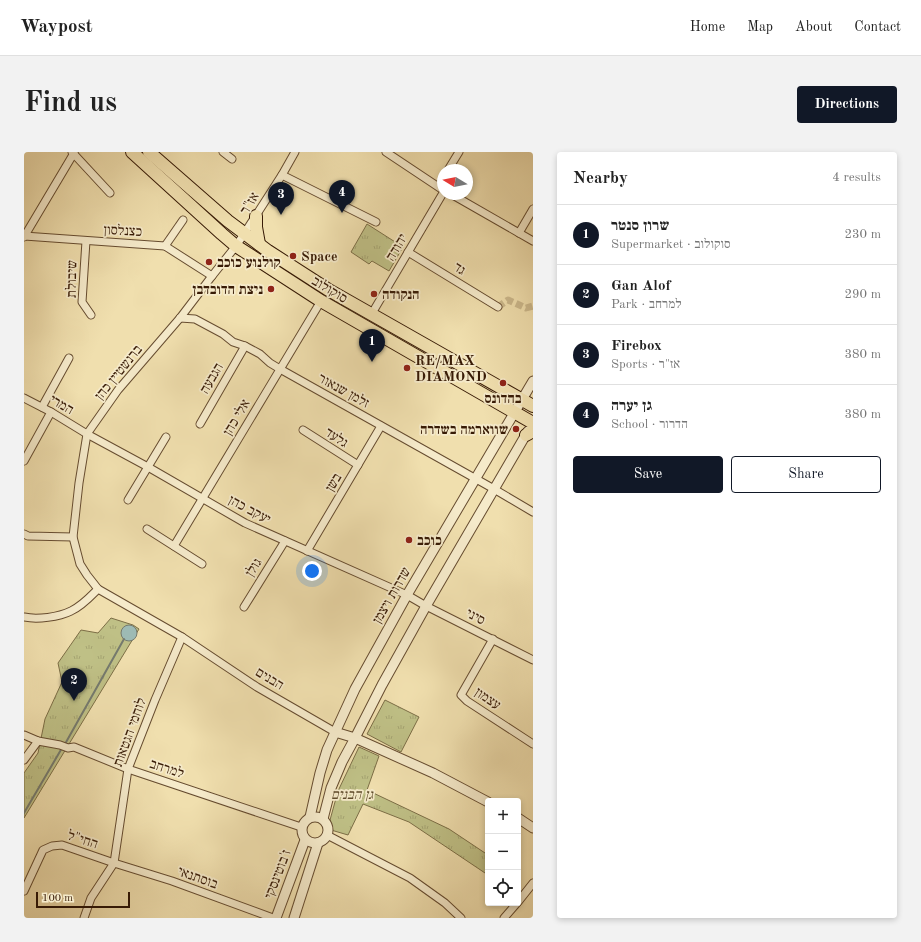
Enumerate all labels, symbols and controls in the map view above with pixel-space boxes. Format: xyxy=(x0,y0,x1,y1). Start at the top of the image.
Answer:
text: Waypost xyxy=(20,18,93,37)
text: Home xyxy=(690,20,725,34)
text: Map xyxy=(747,20,773,34)
text: About xyxy=(795,20,832,34)
text: Contact xyxy=(854,20,901,34)
button: Directions xyxy=(797,86,897,123)
text: Find us xyxy=(24,90,117,118)
north arrow xyxy=(437,164,473,200)
text: Nearby xyxy=(573,170,628,187)
text: 4 results xyxy=(832,171,881,184)
pin: 4 xyxy=(329,180,355,213)
pin: 3 xyxy=(268,182,294,215)
street label: אז"ר xyxy=(238,190,262,217)
text: שרון סנטר xyxy=(611,219,669,234)
street label: כצנלסון xyxy=(103,222,143,239)
text: 1 xyxy=(582,228,590,241)
text: 230 m xyxy=(844,228,881,241)
street label: יהודה xyxy=(383,231,410,263)
text: Supermarket · סוקולוב xyxy=(611,238,731,251)
place label: Space xyxy=(301,250,338,264)
marker: Space xyxy=(288,251,298,261)
place label: קולנוע כוכב xyxy=(217,255,281,270)
marker: קולנוע כוכב xyxy=(204,257,214,267)
street label: שיבולת xyxy=(64,260,79,298)
street label: גד xyxy=(451,260,468,278)
street label: סוקולוב xyxy=(309,273,350,306)
text: Gan Alof xyxy=(611,279,671,294)
place label: ניצת הדובדבן xyxy=(193,283,263,297)
marker: ניצת הדובדבן xyxy=(266,284,276,294)
place label: הנקודה xyxy=(382,288,420,302)
text: 2 xyxy=(582,288,590,301)
text: 290 m xyxy=(844,288,881,301)
marker: הנקודה xyxy=(369,289,379,299)
text: Park · למרחב xyxy=(611,298,681,311)
pin: 1 xyxy=(359,329,385,362)
text: Firebox xyxy=(611,339,662,354)
street label: ברנשטיין כהן xyxy=(93,342,145,403)
text: 3 xyxy=(582,348,590,361)
text: 380 m xyxy=(844,348,881,361)
place label: RE/MAX DIAMOND xyxy=(415,354,487,384)
text: Sports · אז"ר xyxy=(611,358,680,371)
street label: הגבעה xyxy=(198,361,226,396)
marker: RE/MAX DIAMOND xyxy=(402,363,412,373)
street label: זלמן שנאור xyxy=(316,370,372,411)
marker: בהדונס xyxy=(498,378,508,388)
street label: המרי xyxy=(47,392,76,417)
place label: בהדונס xyxy=(484,392,522,406)
street label: אלי כהן xyxy=(220,397,253,438)
text: גן יערה xyxy=(611,399,652,414)
text: 4 xyxy=(582,408,590,421)
text: 380 m xyxy=(844,408,881,421)
text: School · הדרור xyxy=(611,418,688,431)
place label: שווארמה בשדרה xyxy=(420,423,508,437)
street label: גלעד xyxy=(322,424,351,451)
marker: שווארמה בשדרה xyxy=(511,424,521,434)
button: Save xyxy=(573,456,723,493)
button: Share xyxy=(731,456,881,493)
street label: בשן xyxy=(323,471,345,494)
street label: יעקב כהן xyxy=(226,493,273,527)
place label: כוכב xyxy=(417,534,442,548)
marker: כוכב xyxy=(404,535,414,545)
street label: גולן xyxy=(242,555,265,579)
your location xyxy=(302,561,322,581)
street label: שדרות ויצמן xyxy=(370,565,414,626)
street label: סיני xyxy=(464,606,487,628)
street label: הבנים xyxy=(253,665,286,693)
pin: 2 xyxy=(61,668,87,701)
street label: עצמון xyxy=(472,685,503,713)
street label: לוחמי הגטאות xyxy=(110,696,149,769)
street label: למרחב xyxy=(148,756,186,781)
park label: גן הבנים xyxy=(331,788,374,802)
map controls xyxy=(485,798,521,906)
button: + xyxy=(485,798,521,834)
street label: החי"ל xyxy=(66,828,100,851)
button: − xyxy=(485,834,521,870)
street label: ז'בוטינסקי xyxy=(262,848,294,901)
street label: בוסתנאי xyxy=(176,864,220,892)
button: locate xyxy=(485,870,521,906)
scale bar xyxy=(36,890,130,909)
text: 100 m xyxy=(42,893,73,904)

